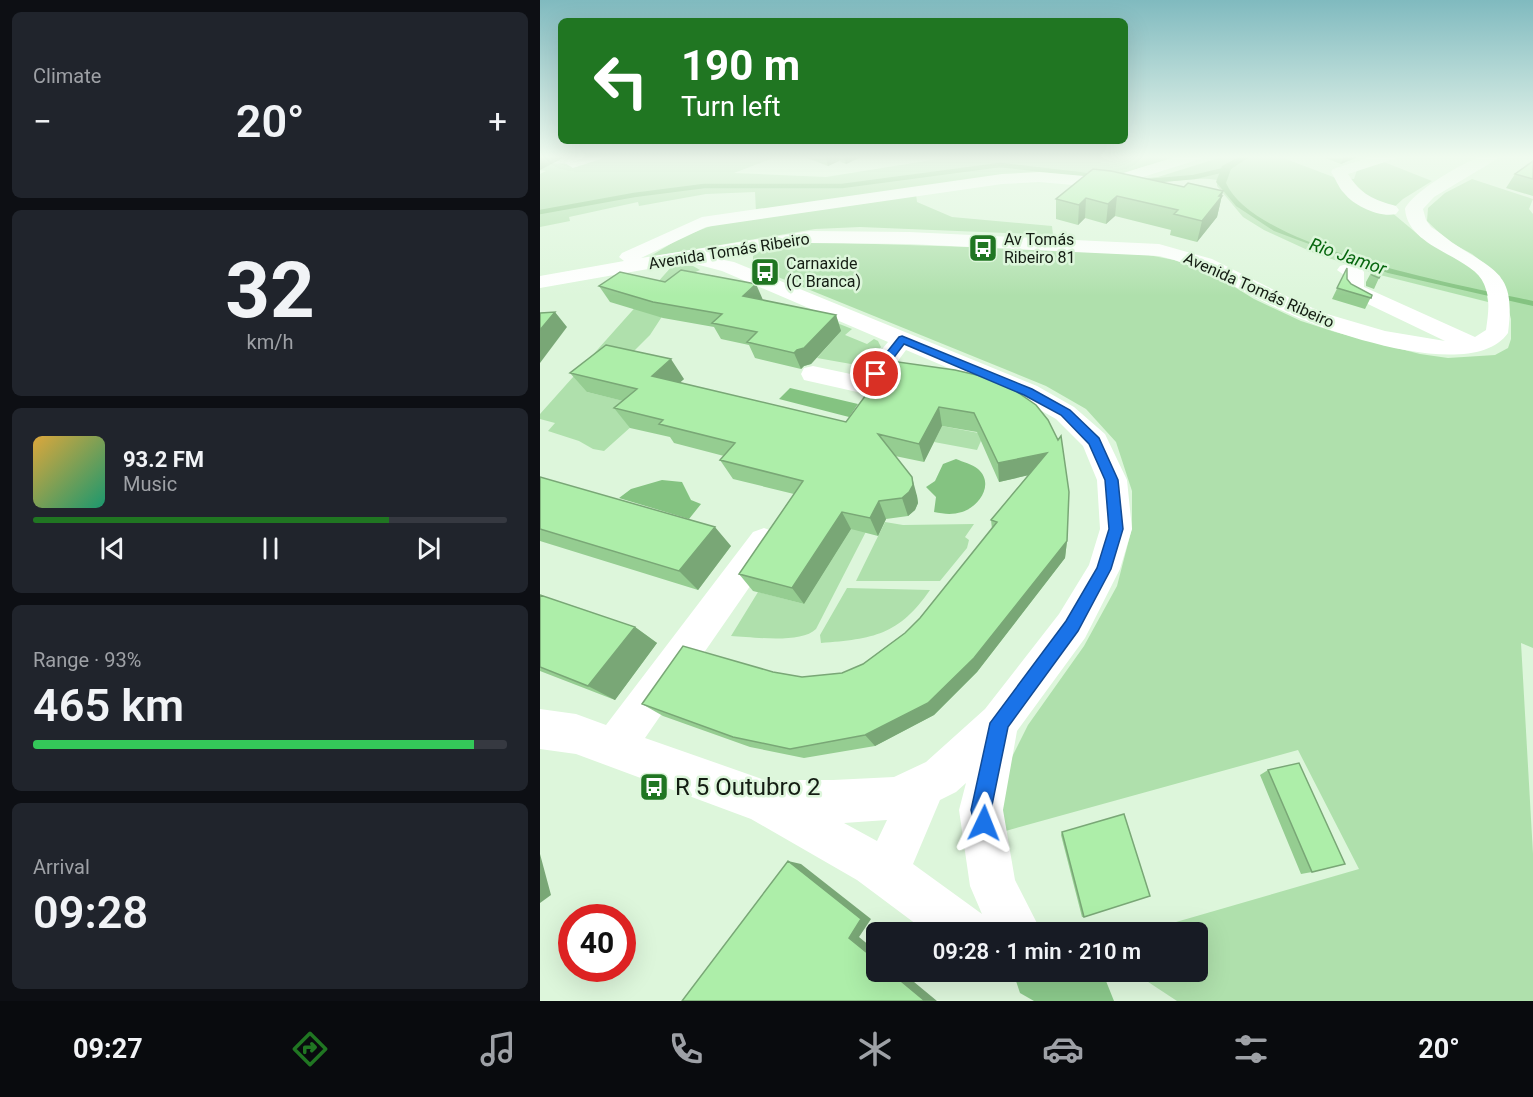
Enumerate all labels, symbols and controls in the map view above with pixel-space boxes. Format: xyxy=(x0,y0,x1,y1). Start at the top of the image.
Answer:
text: 190 m xyxy=(681,41,800,90)
icon: left xyxy=(582,42,660,120)
text: Climate xyxy=(33,64,101,88)
text: Turn left xyxy=(681,91,781,123)
text: 20° xyxy=(236,95,304,148)
text: − xyxy=(33,102,52,141)
text: + xyxy=(488,102,507,141)
street label: Avenida Tomás Ribeiro xyxy=(647,229,811,273)
place label: Av Tomás Ribeiro 81 xyxy=(1004,230,1075,267)
bus stop icon: Av Tomás Ribeiro 81 xyxy=(967,232,999,264)
water label: Rio Jamor xyxy=(1307,233,1390,279)
text: 32 xyxy=(225,245,315,336)
street label: Avenida Tomás Ribeiro xyxy=(1181,248,1337,332)
place label: Carnaxide (C Branca) xyxy=(786,254,861,291)
bus stop icon: Carnaxide (C Branca) xyxy=(749,256,781,288)
text: km/h xyxy=(247,330,293,354)
pin xyxy=(850,348,901,399)
icon: arrive xyxy=(859,357,892,390)
text: 93.2 FM xyxy=(123,447,204,472)
text: Music xyxy=(123,472,177,496)
icon: previous xyxy=(96,532,129,565)
icon: pause xyxy=(254,532,287,565)
icon: next xyxy=(412,532,445,565)
text: Range · 93% xyxy=(33,648,141,672)
text: 465 km xyxy=(33,679,184,732)
bus stop icon: R 5 Outubro 2 xyxy=(638,771,670,803)
place label: R 5 Outubro 2 xyxy=(675,773,821,801)
position arrow xyxy=(952,791,1016,855)
text: Arrival xyxy=(33,855,90,879)
text: 09:28 xyxy=(33,886,148,939)
speed limit sign: 40 xyxy=(558,904,636,982)
text: 09:28 · 1 min · 210 m xyxy=(933,939,1141,964)
icon: directions xyxy=(289,1028,331,1070)
icon: music xyxy=(477,1028,519,1070)
icon: phone xyxy=(665,1028,707,1070)
icon: climate xyxy=(854,1028,896,1070)
icon: car xyxy=(1042,1028,1084,1070)
icon: filters xyxy=(1230,1028,1272,1070)
text: 09:27 xyxy=(73,1033,143,1065)
text: 20° xyxy=(1418,1033,1460,1065)

